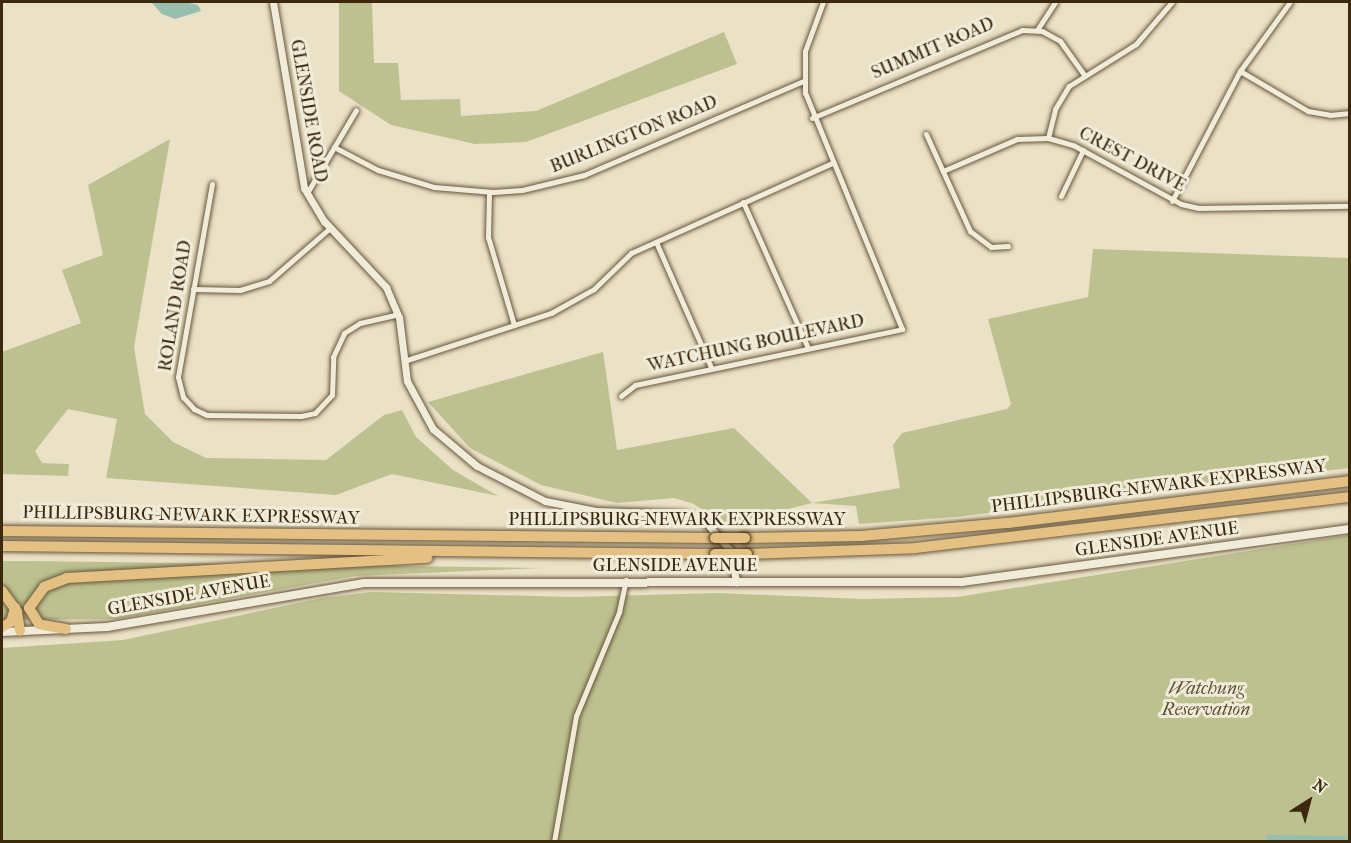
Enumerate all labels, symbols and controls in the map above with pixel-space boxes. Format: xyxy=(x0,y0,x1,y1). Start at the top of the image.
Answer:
street label: SUMMIT ROAD xyxy=(868,13,998,85)
street label: GLENSIDE ROAD xyxy=(285,38,331,184)
street label: BURLINGTON ROAD xyxy=(547,92,721,178)
street label: CREST DRIVE xyxy=(1075,123,1189,197)
street label: ROLAND ROAD xyxy=(155,239,197,373)
street label: WATCHUNG BOULEVARD xyxy=(646,310,866,378)
street label: PHILLIPSBURG-NEWARK EXPRESSWAY xyxy=(990,456,1328,518)
street label: PHILLIPSBURG-NEWARK EXPRESSWAY xyxy=(22,502,360,530)
street label: PHILLIPSBURG-NEWARK EXPRESSWAY xyxy=(508,509,846,531)
street label: GLENSIDE AVENUE xyxy=(1074,518,1240,562)
street label: GLENSIDE AVENUE xyxy=(593,555,757,577)
street label: GLENSIDE AVENUE xyxy=(106,571,272,621)
park label: Watchung Reservation xyxy=(1162,679,1250,722)
north arrow xyxy=(1279,771,1339,831)
text: N xyxy=(1309,775,1330,797)

